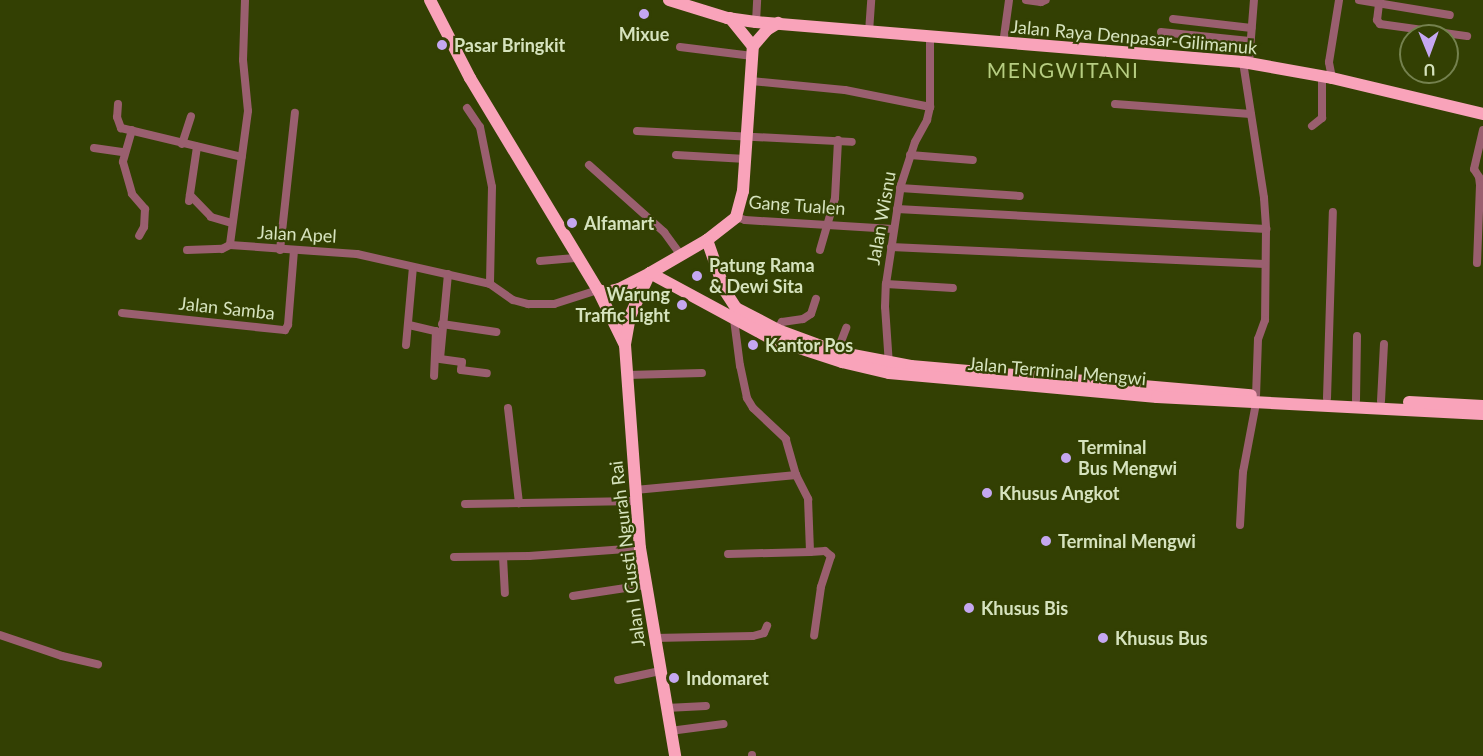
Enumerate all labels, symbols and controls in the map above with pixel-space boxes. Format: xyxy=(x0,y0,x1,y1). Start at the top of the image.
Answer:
marker: Mixue xyxy=(637,7,651,21)
street label: Jalan Raya Denpasar-Gilimanuk xyxy=(1010,15,1258,59)
place label: Mixue xyxy=(619,23,669,45)
north arrow xyxy=(1399,24,1459,84)
place label: Pasar Bringkit xyxy=(454,34,566,56)
marker: Pasar Bringkit xyxy=(435,38,449,52)
district label: MENGWITANI xyxy=(987,57,1139,83)
text: U xyxy=(1423,61,1435,80)
street label: Jalan Wisnu xyxy=(862,169,900,267)
street label: Gang Tualen xyxy=(748,191,846,219)
place label: Alfamart xyxy=(584,212,654,234)
marker: Alfamart xyxy=(565,216,579,230)
street label: Jalan Apel xyxy=(256,221,338,247)
place label: Patung Rama & Dewi Sita xyxy=(709,255,815,298)
marker: Patung Rama & Dewi Sita xyxy=(690,269,704,283)
place label: Warung Traffic Light xyxy=(576,284,670,326)
street label: Jalan Samba xyxy=(178,292,276,324)
marker: Warung Traffic Light xyxy=(675,298,689,312)
place label: Kantor Pos xyxy=(765,334,853,356)
marker: Kantor Pos xyxy=(746,338,760,352)
street label: Jalan Terminal Mengwi xyxy=(967,352,1147,390)
place label: Terminal Bus Mengwi xyxy=(1078,437,1177,480)
marker: Terminal Bus Mengwi xyxy=(1059,451,1073,465)
street label: Jalan I Gusti Ngurah Rai xyxy=(605,460,649,648)
place label: Khusus Angkot xyxy=(999,482,1120,504)
marker: Khusus Angkot xyxy=(980,486,994,500)
place label: Terminal Mengwi xyxy=(1058,530,1196,552)
marker: Terminal Mengwi xyxy=(1039,534,1053,548)
place label: Khusus Bis xyxy=(981,597,1068,619)
marker: Khusus Bis xyxy=(962,601,976,615)
place label: Khusus Bus xyxy=(1115,627,1208,649)
marker: Khusus Bus xyxy=(1096,631,1110,645)
place label: Indomaret xyxy=(686,667,769,689)
marker: Indomaret xyxy=(667,671,681,685)

